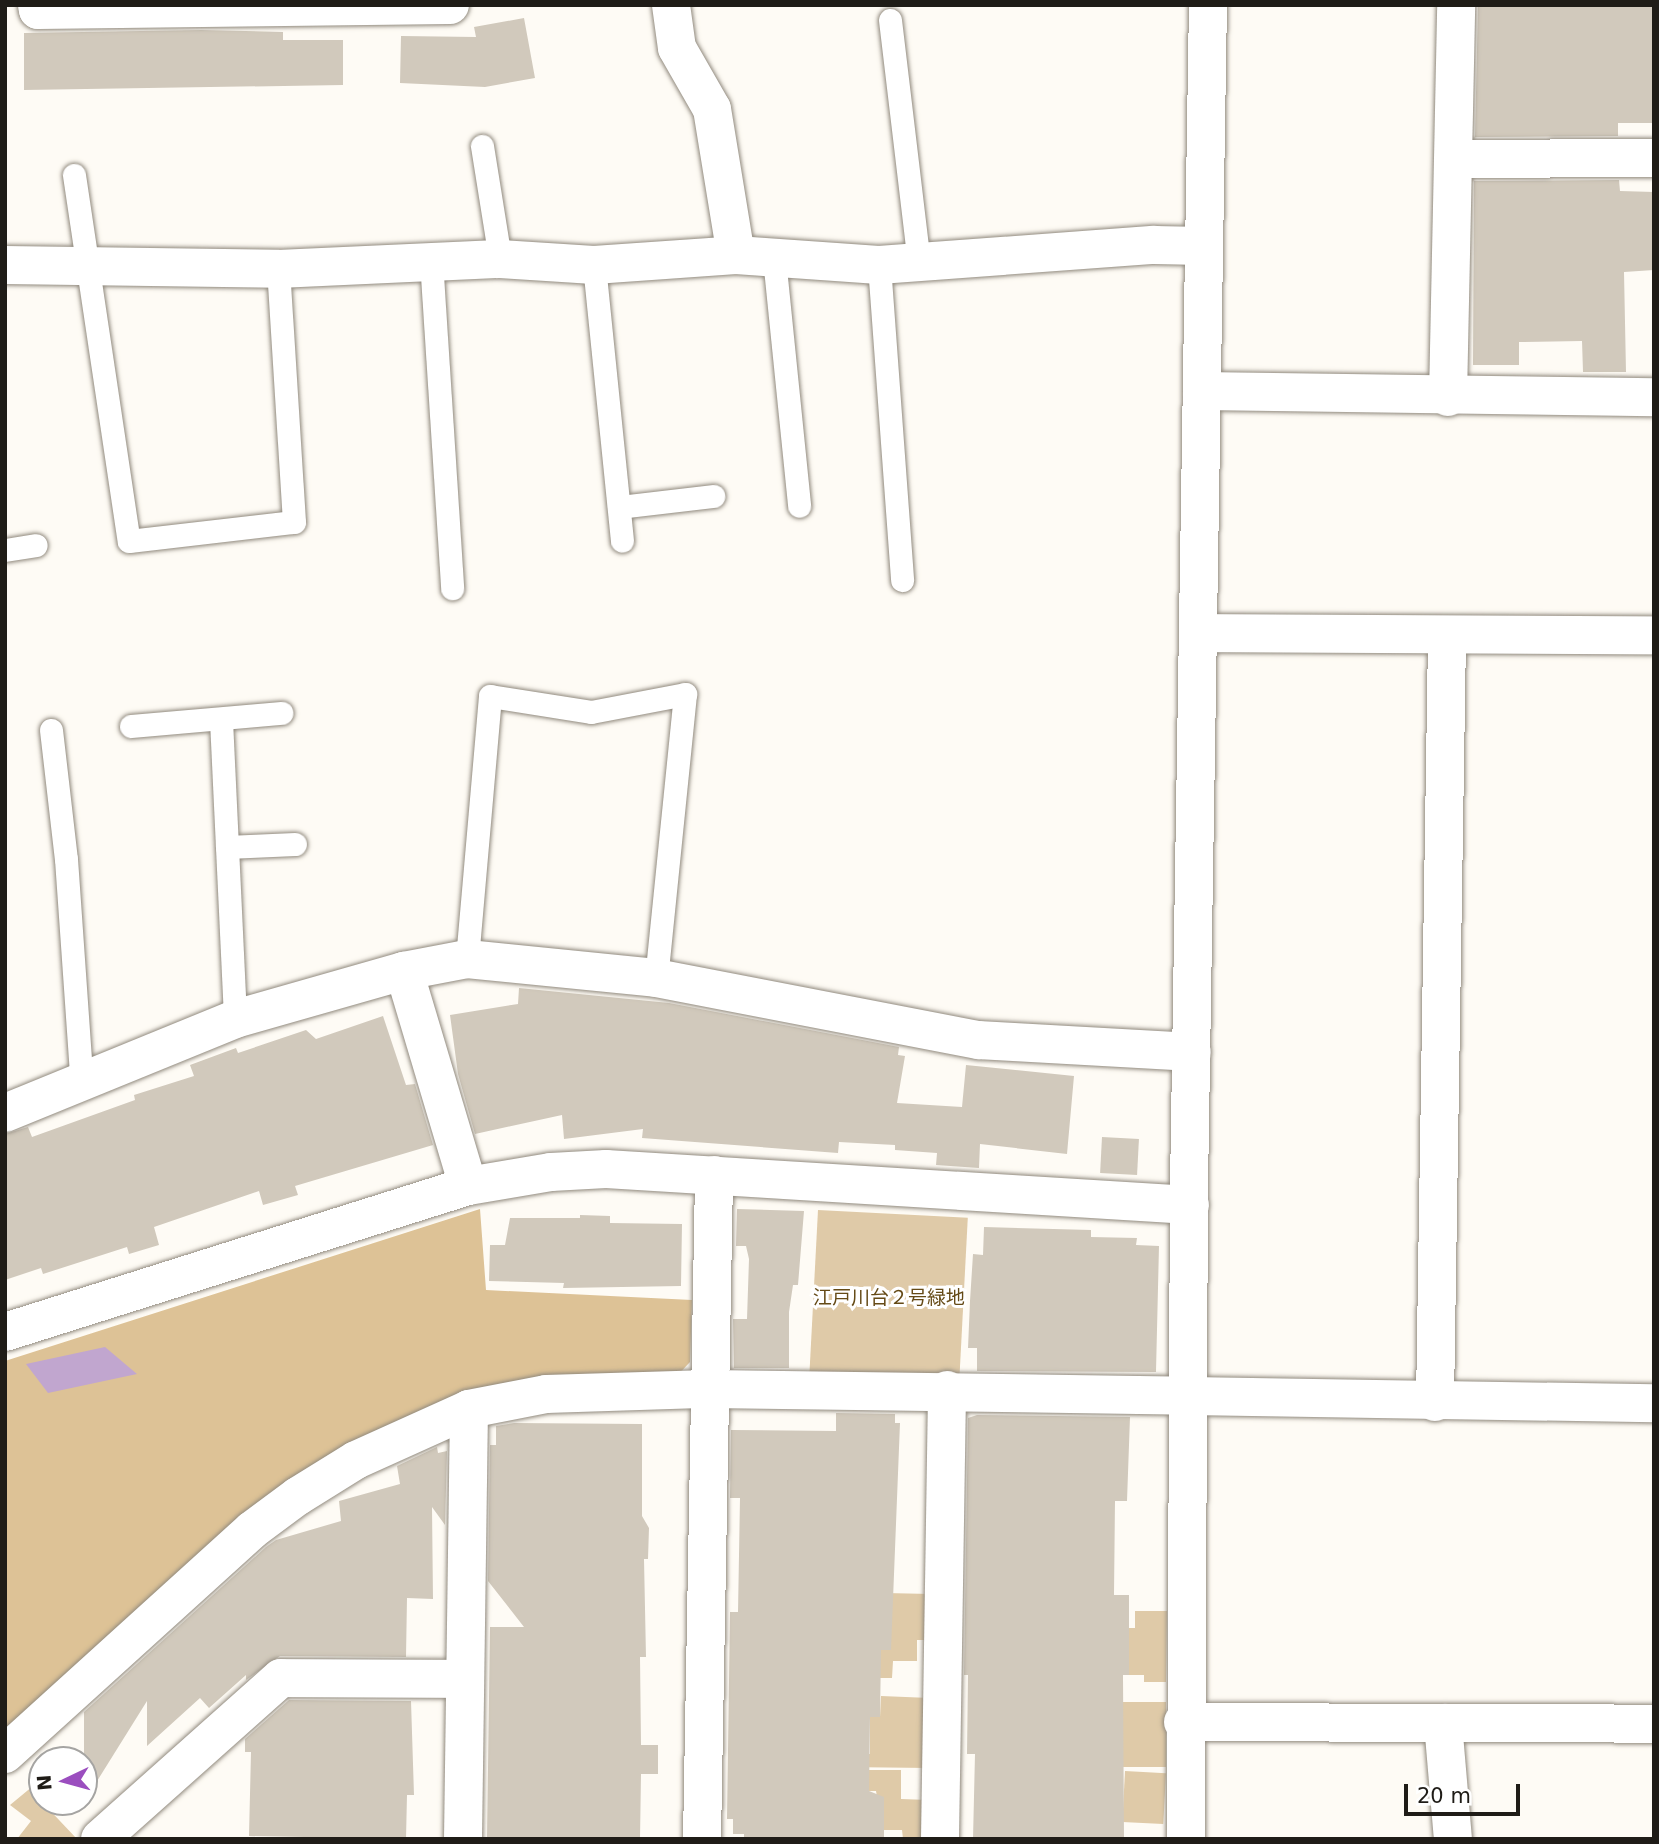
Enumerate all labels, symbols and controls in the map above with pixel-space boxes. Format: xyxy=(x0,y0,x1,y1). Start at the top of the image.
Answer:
park label: 江戸川台２号緑地 xyxy=(813,1287,965,1309)
north arrow xyxy=(28,1746,98,1816)
scale bar xyxy=(1407,1770,1522,1814)
text: N xyxy=(32,1774,56,1792)
text: 20 m xyxy=(1417,1784,1471,1808)

